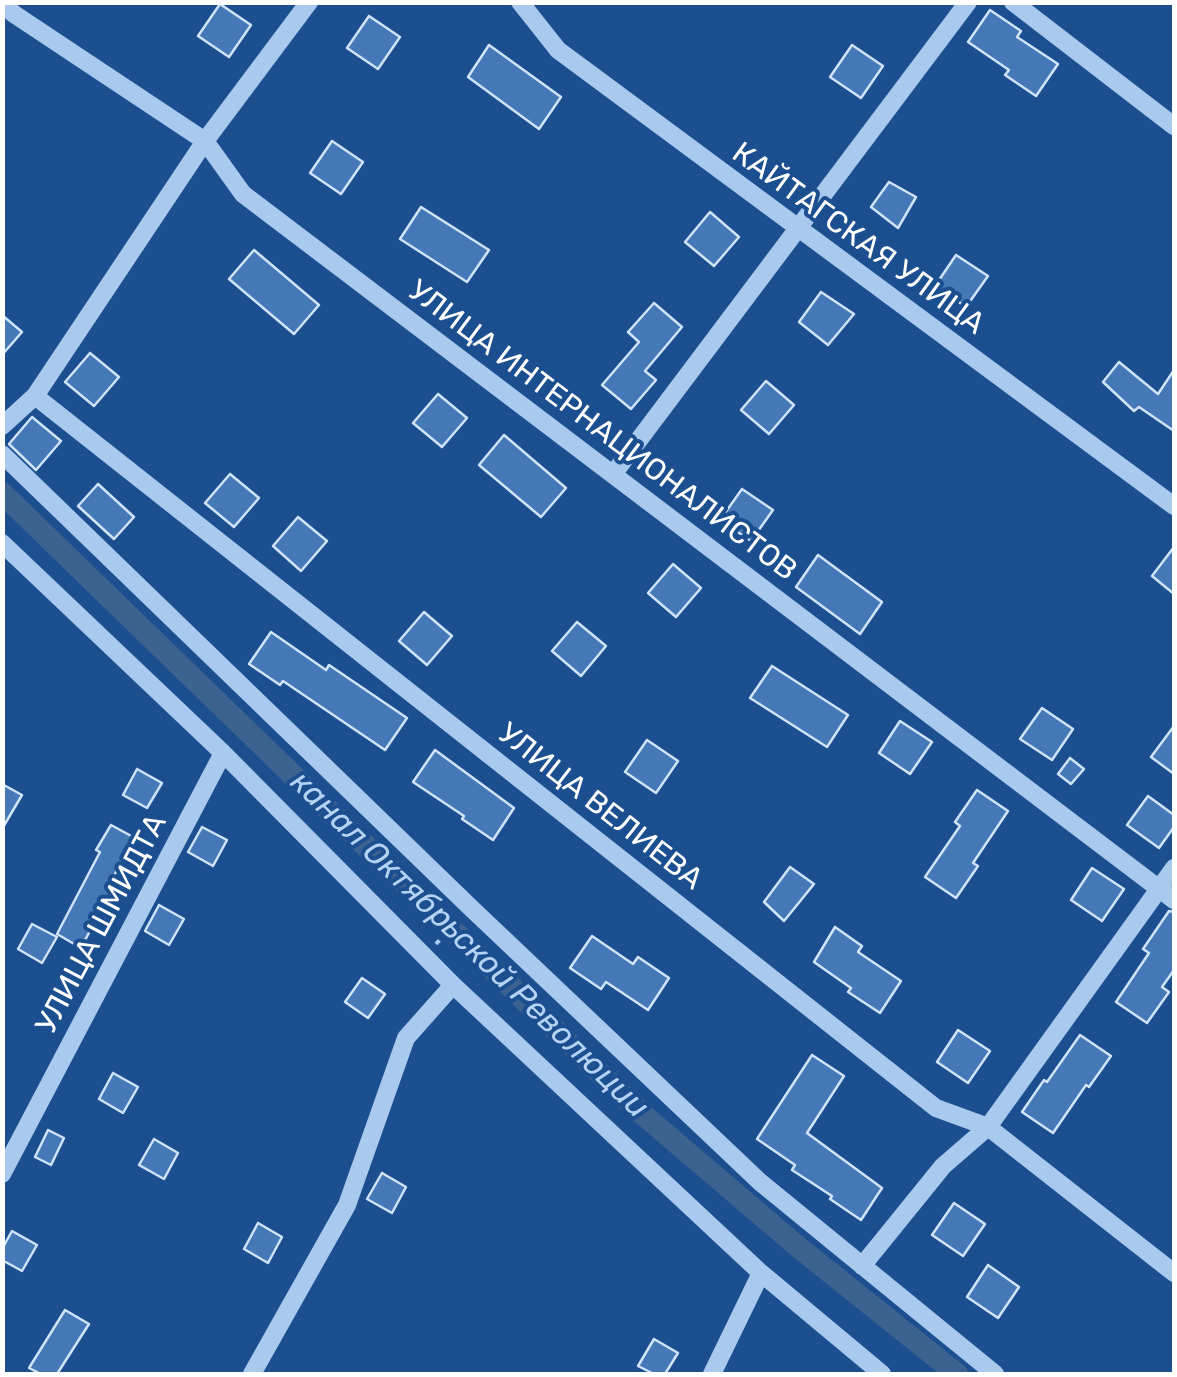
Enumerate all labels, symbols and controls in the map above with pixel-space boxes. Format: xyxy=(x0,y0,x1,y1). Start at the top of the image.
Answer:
street label: КАЙТАГСКАЯ УЛИЦА xyxy=(725,135,991,343)
street label: УЛИЦА ИНТЕРНАЦИОНАЛИСТОВ xyxy=(401,273,803,589)
street label: УЛИЦА ВЕЛИЕВА xyxy=(491,716,709,898)
water label: канал Октябрьской Революции xyxy=(282,763,656,1127)
street label: УЛИЦА ШМИДТА xyxy=(29,808,175,1040)

